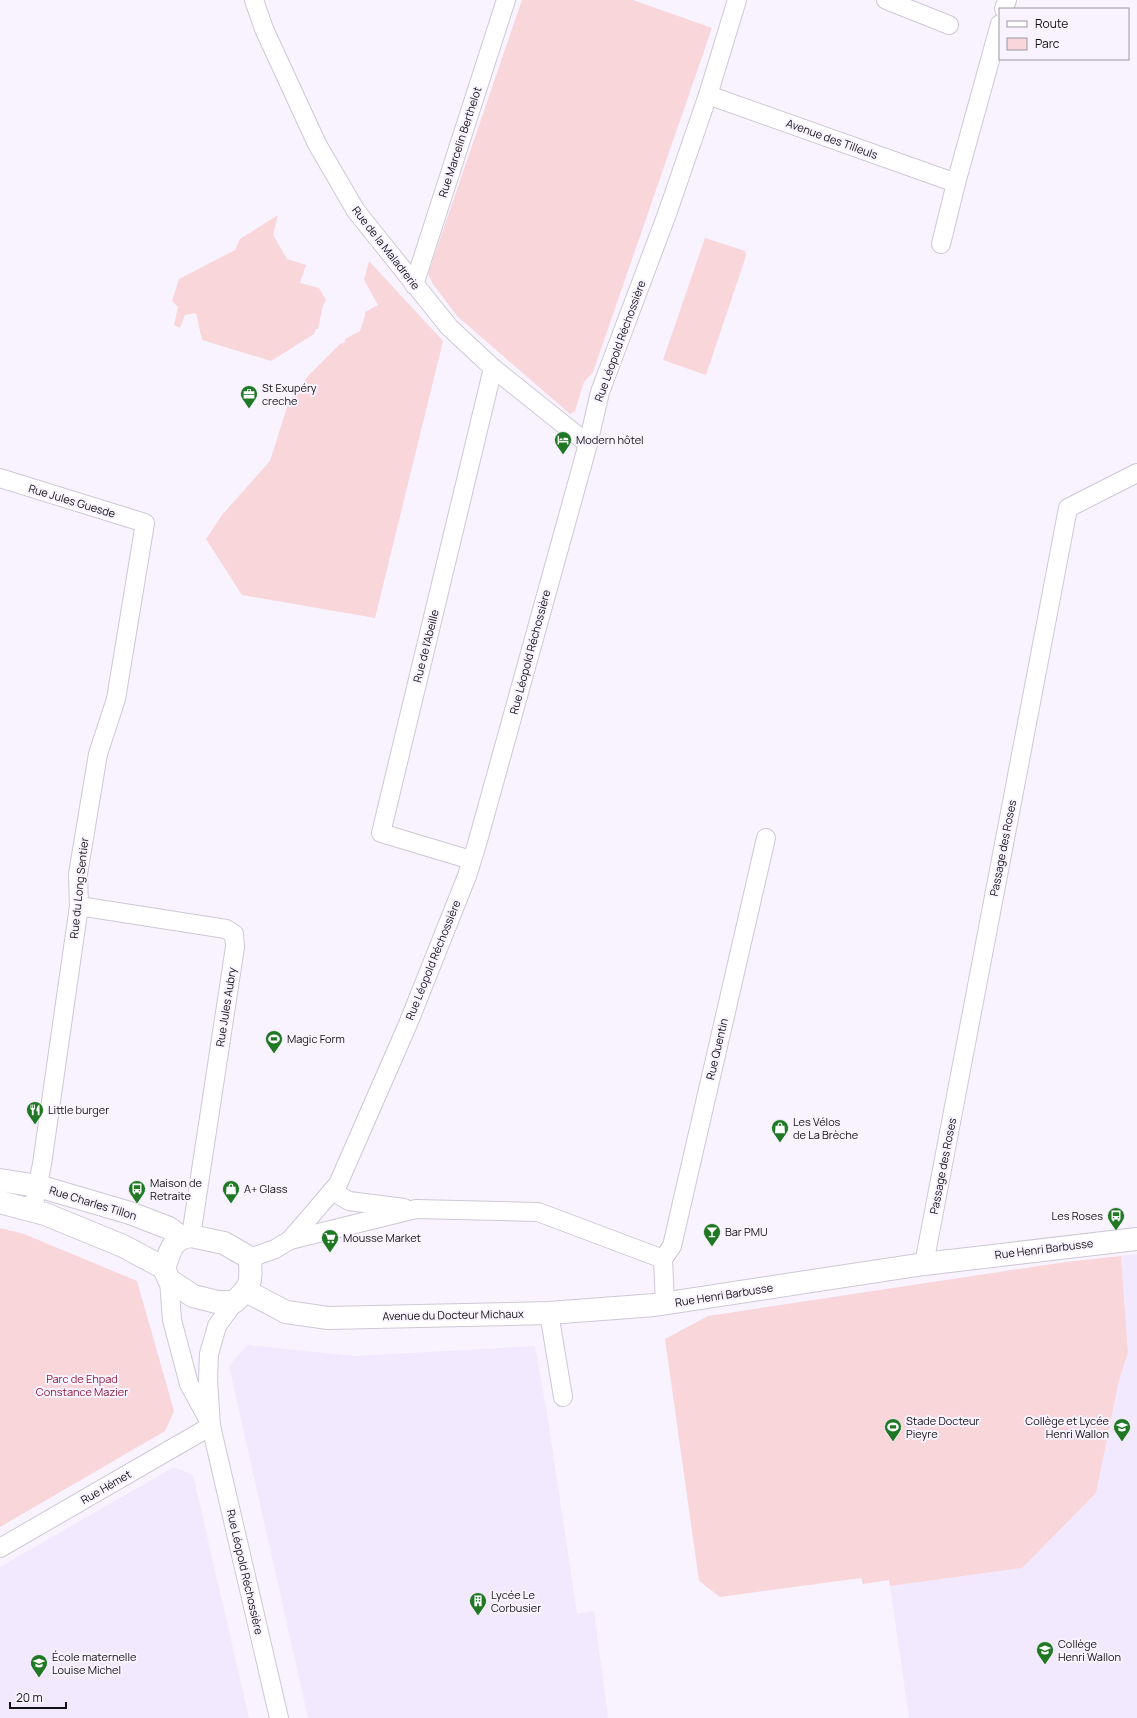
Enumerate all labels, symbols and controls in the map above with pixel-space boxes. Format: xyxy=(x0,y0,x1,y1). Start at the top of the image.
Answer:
legend xyxy=(999,8,1129,60)
text: Route xyxy=(1035,15,1068,32)
text: Parc xyxy=(1035,35,1060,52)
street label: Rue Marcelin Berthelot xyxy=(435,85,485,199)
street label: Avenue des Tilleuls xyxy=(784,115,880,162)
street label: Rue de la Maladrerie xyxy=(349,203,424,293)
street label: Rue Léopold Réchossière xyxy=(591,277,649,404)
place label: St Exupéry creche xyxy=(262,380,317,408)
office icon: St Exupéry creche xyxy=(239,384,259,409)
hotel icon: Modern hôtel xyxy=(553,430,573,455)
place label: Modern hôtel xyxy=(576,432,644,447)
street label: Rue Jules Guesde xyxy=(27,480,118,521)
street label: Rue Léopold Réchossière xyxy=(506,587,554,716)
street label: Rue de l'Abeille xyxy=(409,607,442,684)
street label: Passage des Roses xyxy=(986,798,1019,897)
street label: Rue du Long Sentier xyxy=(66,837,91,939)
street label: Rue Léopold Réchossière xyxy=(402,897,464,1022)
street label: Rue Jules Aubry xyxy=(212,966,239,1048)
street label: Rue Quentin xyxy=(702,1017,731,1081)
sports icon: Magic Form xyxy=(264,1029,284,1054)
place label: Magic Form xyxy=(287,1031,345,1046)
restaurant icon: Little burger xyxy=(25,1100,45,1125)
place label: Little burger xyxy=(48,1102,109,1117)
place label: Les Vélos de La Brèche xyxy=(793,1114,859,1142)
street label: Passage des Roses xyxy=(926,1116,959,1215)
shop icon: Les Vélos de La Brèche xyxy=(770,1118,790,1143)
place label: Maison de Retraite xyxy=(150,1175,202,1203)
bus stop icon: Maison de Retraite xyxy=(127,1179,147,1204)
shop icon: A+ Glass xyxy=(221,1179,241,1204)
place label: A+ Glass xyxy=(244,1181,288,1196)
street label: Rue Charles Tillon xyxy=(48,1182,139,1223)
bus stop icon: Les Roses xyxy=(1106,1206,1126,1231)
place label: Les Roses xyxy=(1052,1208,1103,1223)
bar icon: Bar PMU xyxy=(702,1222,722,1247)
place label: Bar PMU xyxy=(725,1224,768,1239)
supermarket icon: Mousse Market xyxy=(320,1228,340,1253)
place label: Mousse Market xyxy=(343,1230,421,1245)
street label: Rue Henri Barbusse xyxy=(994,1235,1095,1262)
street label: Rue Henri Barbusse xyxy=(674,1279,775,1310)
street label: Avenue du Docteur Michaux xyxy=(382,1306,524,1323)
park label: Parc de Ehpad Constance Mazier xyxy=(36,1371,128,1399)
place label: Stade Docteur Pieyre xyxy=(906,1413,980,1441)
place label: Collège et Lycée Henri Wallon xyxy=(1025,1413,1110,1441)
sports icon: Stade Docteur Pieyre xyxy=(883,1417,903,1442)
school or university icon: Collège et Lycée Henri Wallon xyxy=(1112,1417,1132,1442)
street label: Rue Hémet xyxy=(78,1466,134,1507)
street label: Rue Léopold Réchossière xyxy=(224,1508,267,1637)
place label: Lycée Le Corbusier xyxy=(491,1587,541,1615)
building icon: Lycée Le Corbusier xyxy=(468,1591,488,1616)
place label: Collège Henri Wallon xyxy=(1058,1636,1121,1664)
school or university icon: Collège Henri Wallon xyxy=(1035,1640,1055,1665)
place label: École maternelle Louise Michel xyxy=(52,1649,137,1677)
school or university icon: École maternelle Louise Michel xyxy=(29,1653,49,1678)
scale bar xyxy=(10,1684,66,1710)
text: 20 m xyxy=(16,1689,43,1706)

